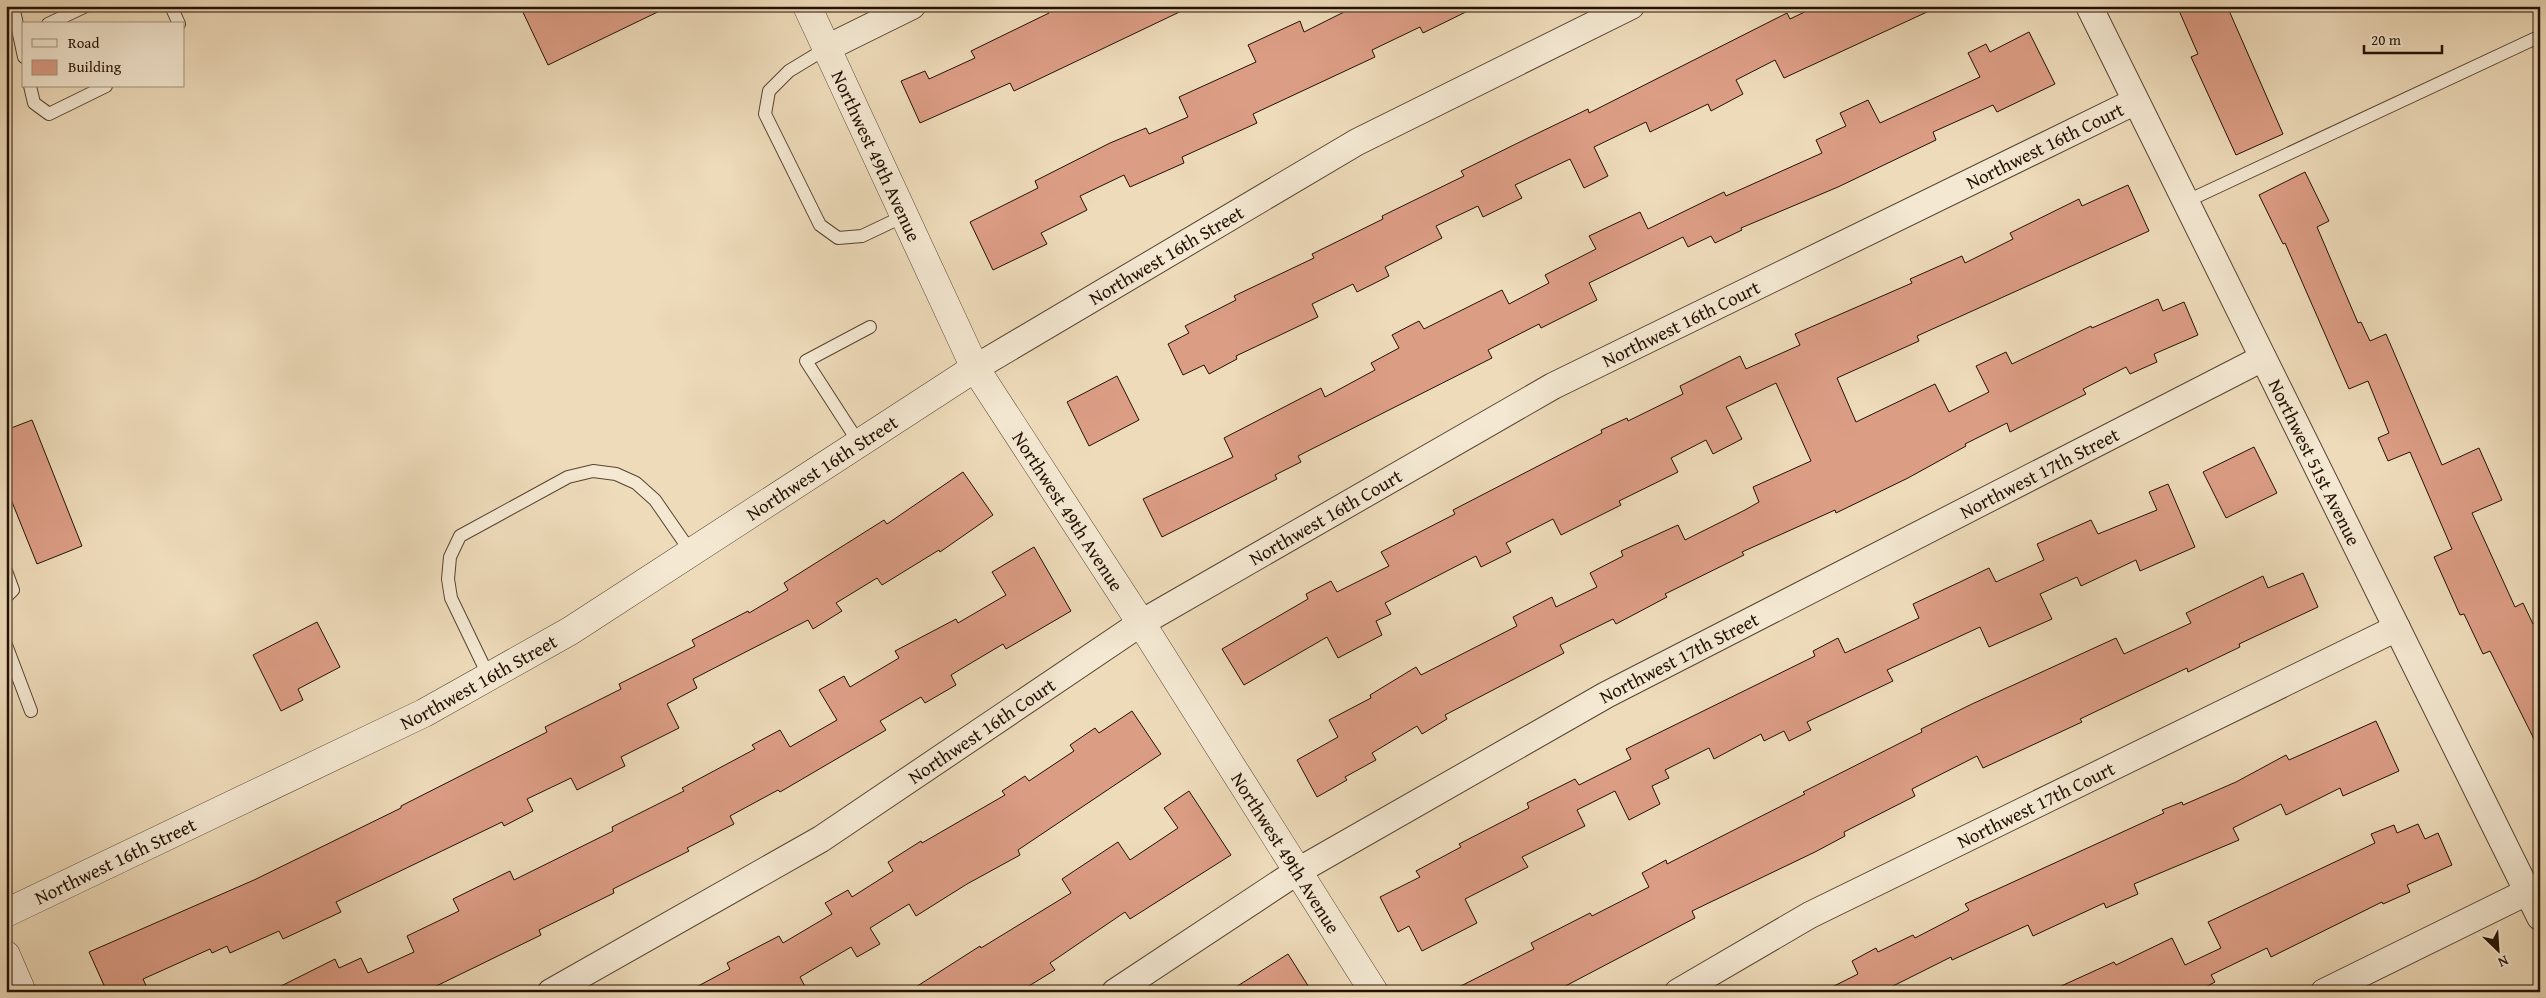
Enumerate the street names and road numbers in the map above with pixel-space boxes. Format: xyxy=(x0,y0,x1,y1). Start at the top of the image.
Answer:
street label: Northwest 49th Avenue xyxy=(825,65,928,246)
street label: Northwest 16th Court xyxy=(1961,95,2129,196)
street label: Northwest 16th Street xyxy=(1083,198,1249,312)
street label: Northwest 16th Court xyxy=(1597,273,1765,374)
street label: Northwest 51st Avenue xyxy=(2262,374,2368,550)
street label: Northwest 16th Street xyxy=(740,408,903,527)
street label: Northwest 17th Street xyxy=(1955,420,2124,525)
street label: Northwest 49th Avenue xyxy=(1006,426,1131,597)
street label: Northwest 16th Court xyxy=(1243,462,1407,572)
street label: Northwest 17th Street xyxy=(1594,605,1764,710)
street label: Northwest 16th Street xyxy=(395,627,562,737)
street label: Northwest 16th Court xyxy=(902,671,1061,791)
street label: Northwest 17th Court xyxy=(1952,754,2120,855)
street label: Northwest 49th Avenue xyxy=(1224,767,1348,939)
street label: Northwest 16th Street xyxy=(30,810,201,911)

